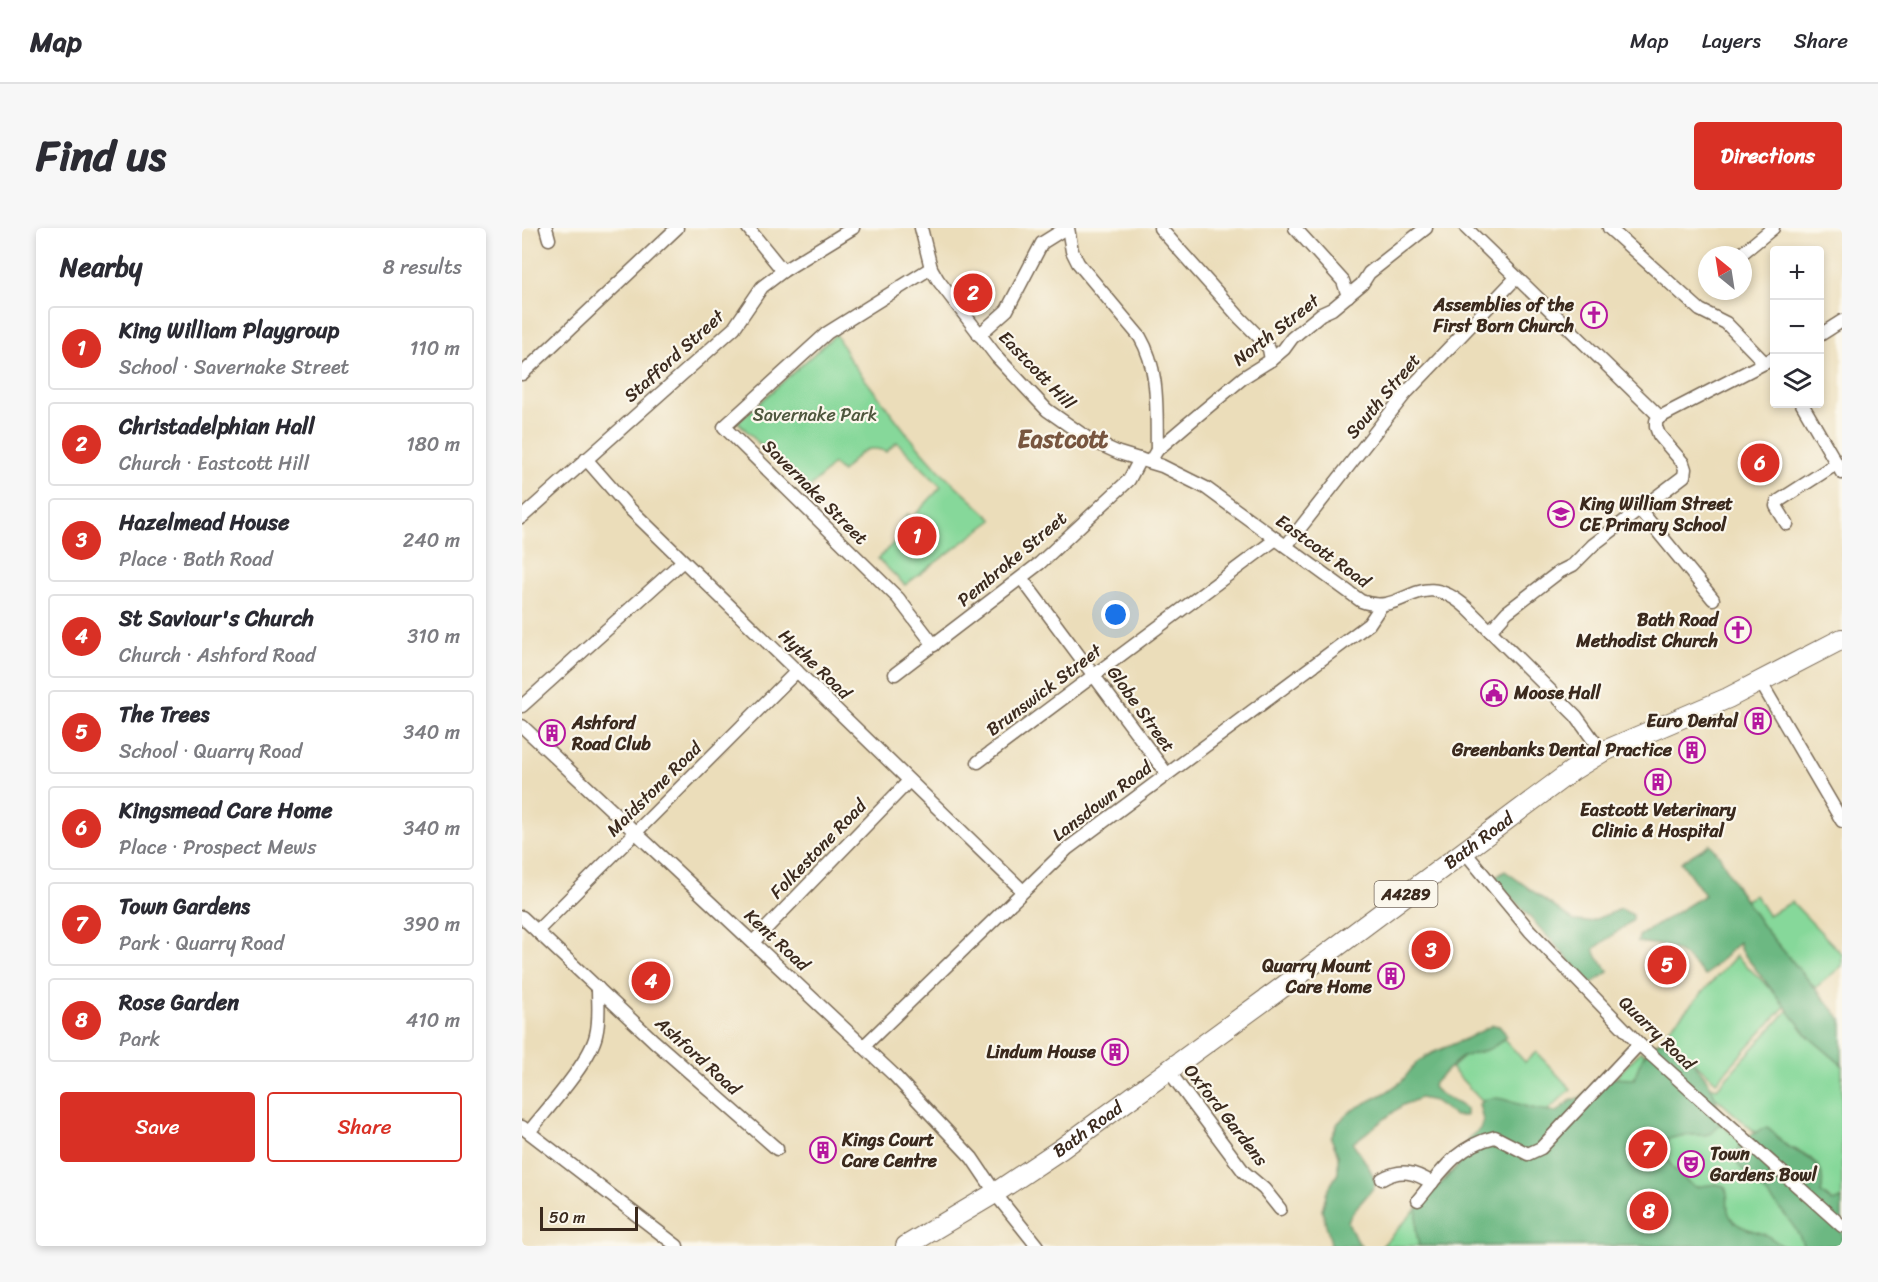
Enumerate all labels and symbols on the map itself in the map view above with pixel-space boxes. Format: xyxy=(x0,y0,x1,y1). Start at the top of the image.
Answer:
north arrow xyxy=(1698,246,1752,300)
pin: 2 xyxy=(954,270,992,316)
street label: North Street xyxy=(1225,285,1327,374)
place label: Assemblies of the First Born Church xyxy=(1432,289,1575,342)
church icon: Assemblies of the First Born Church xyxy=(1579,300,1609,330)
street label: Stafford Street xyxy=(616,301,733,410)
street label: Eastcott Hill xyxy=(990,323,1084,418)
street label: South Street xyxy=(1337,346,1429,446)
park label: Savernake Park xyxy=(753,399,877,431)
district label: Eastcott xyxy=(1018,418,1109,460)
street label: Savernake Street xyxy=(754,431,876,553)
pin: 6 xyxy=(1740,440,1780,486)
place label: King William Street CE Primary School xyxy=(1579,488,1733,541)
school or university icon: King William Street CE Primary School xyxy=(1546,499,1576,529)
street label: Pembroke Street xyxy=(950,503,1074,615)
street label: Eastcott Road xyxy=(1269,505,1379,598)
pin: 1 xyxy=(898,514,936,558)
your location xyxy=(1101,600,1130,629)
place label: Bath Road Methodist Church xyxy=(1575,604,1720,657)
church icon: Bath Road Methodist Church xyxy=(1723,615,1753,645)
street label: Hythe Road xyxy=(771,621,860,708)
street label: Brunswick Street xyxy=(979,635,1109,744)
street label: Globe Street xyxy=(1098,659,1184,759)
place label: Moose Hall xyxy=(1513,677,1602,709)
public building icon: Moose Hall xyxy=(1479,678,1509,708)
place label: Euro Dental xyxy=(1647,705,1739,737)
building icon: Euro Dental xyxy=(1743,706,1773,736)
place label: Ashford Road Club xyxy=(571,707,651,760)
building icon: Ashford Road Club xyxy=(537,718,567,748)
street label: Maidstone Road xyxy=(599,732,711,844)
place label: Greenbanks Dental Practice xyxy=(1451,734,1673,766)
building icon: Greenbanks Dental Practice xyxy=(1677,735,1707,765)
street label: Lansdown Road xyxy=(1045,751,1160,850)
building icon: Eastcott Veterinary Clinic & Hospital xyxy=(1643,767,1673,797)
street label: Folkestone Road xyxy=(762,790,875,907)
place label: Eastcott Veterinary Clinic & Hospital xyxy=(1580,794,1737,847)
street label: Bath Road xyxy=(1437,803,1522,878)
road number: A4289 xyxy=(1374,881,1438,907)
street label: Kent Road xyxy=(736,901,819,980)
pin: 3 xyxy=(1412,928,1450,972)
pin: 5 xyxy=(1648,942,1686,988)
place label: Quarry Mount Care Home xyxy=(1262,950,1373,1003)
pin: 4 xyxy=(632,958,670,1004)
building icon: Quarry Mount Care Home xyxy=(1376,961,1406,991)
street label: Quarry Road xyxy=(1611,988,1704,1079)
street label: Ashford Road xyxy=(647,1008,749,1105)
place label: Lindum House xyxy=(987,1036,1097,1068)
building icon: Lindum House xyxy=(1100,1037,1130,1067)
street label: Oxford Gardens xyxy=(1175,1057,1277,1174)
street label: Bath Road xyxy=(1046,1092,1131,1166)
place label: Kings Court Care Centre xyxy=(841,1124,938,1177)
pin: 7 xyxy=(1628,1126,1668,1172)
building icon: Kings Court Care Centre xyxy=(808,1135,838,1165)
place label: Town Gardens Bowl xyxy=(1709,1138,1818,1191)
theatre icon: Town Gardens Bowl xyxy=(1676,1149,1706,1179)
pin: 8 xyxy=(1630,1188,1668,1234)
scale bar xyxy=(540,1204,638,1232)

